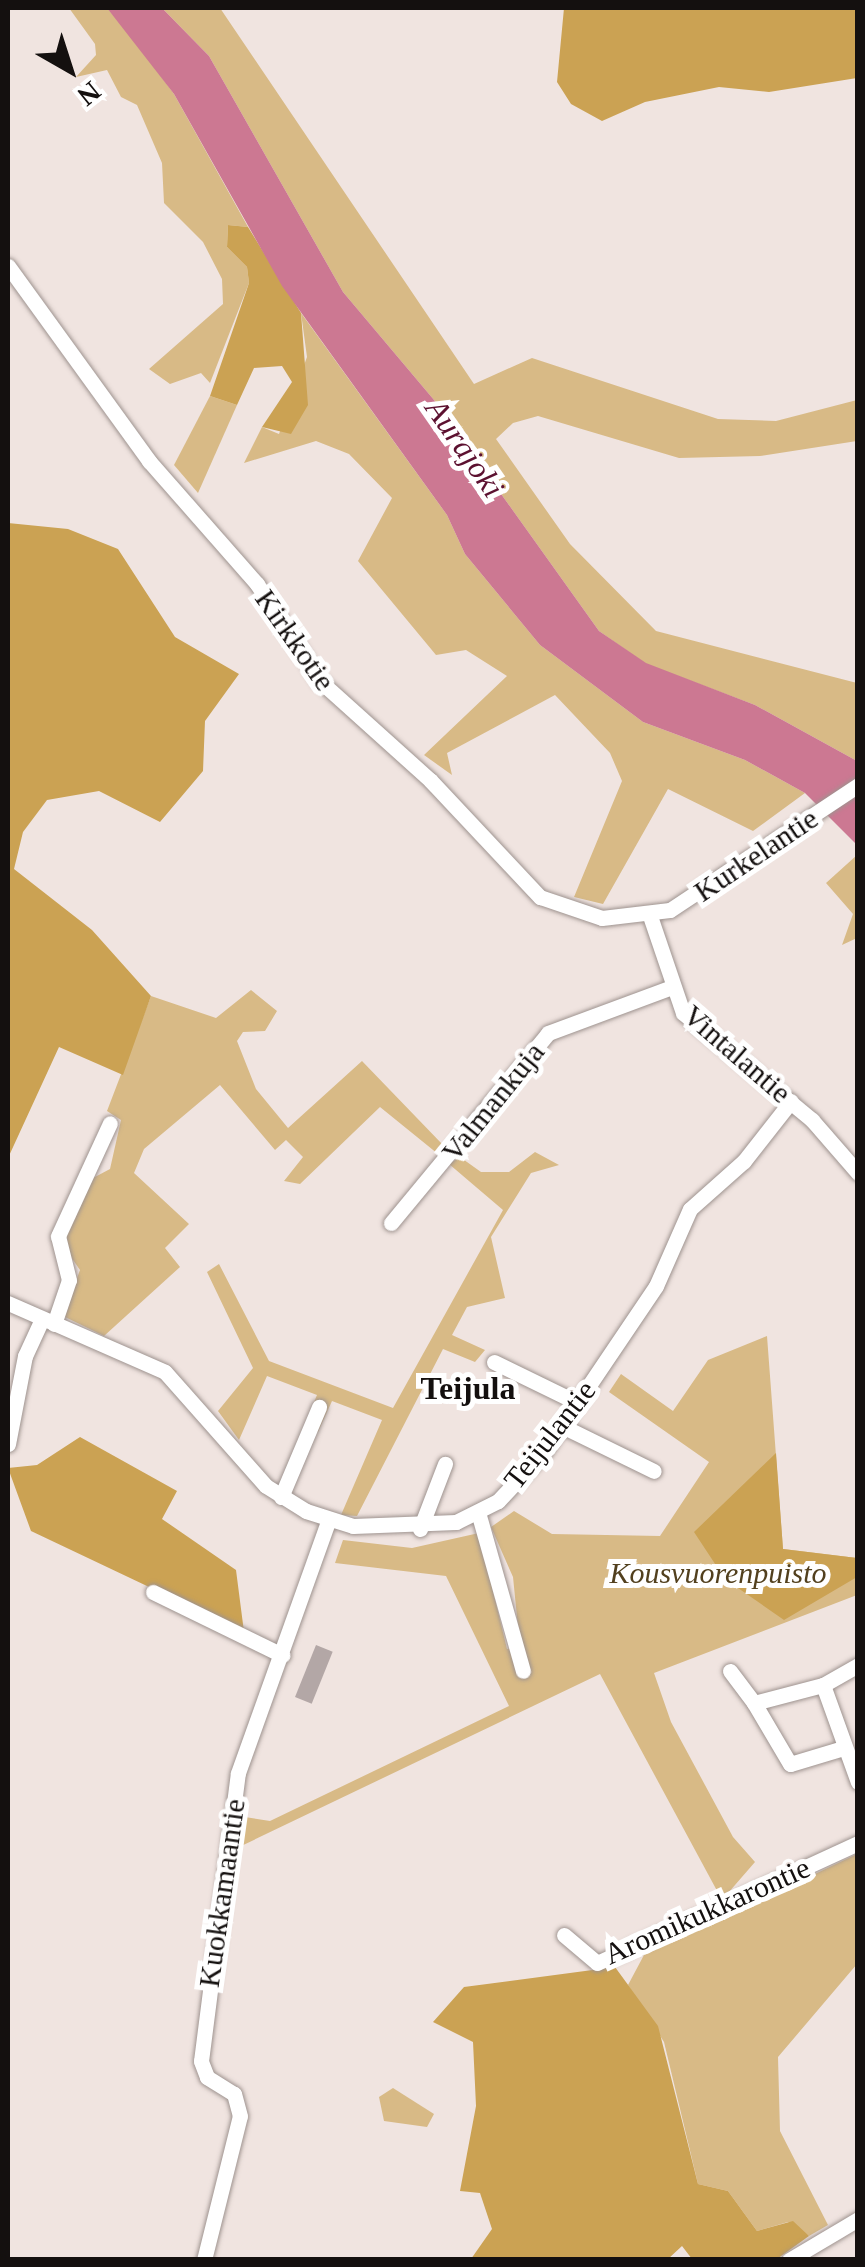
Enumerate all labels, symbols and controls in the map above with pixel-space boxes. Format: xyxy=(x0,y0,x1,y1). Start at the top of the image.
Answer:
north arrow xyxy=(20,20,120,120)
text: N xyxy=(72,75,107,112)
water label: Aurajoki xyxy=(417,391,513,505)
street label: Kirkkotie xyxy=(247,583,343,697)
street label: Kurkelantie xyxy=(687,800,825,910)
street label: Vintalantie xyxy=(676,997,798,1111)
street label: Valmankuja xyxy=(434,1035,552,1169)
district label: Teijula xyxy=(421,1369,515,1407)
street label: Teijulantie xyxy=(496,1374,604,1496)
park label: Kousvuorenpuisto xyxy=(609,1555,827,1591)
street label: Kuokkamaantie xyxy=(191,1796,253,1990)
street label: Aromikukkarontie xyxy=(598,1849,816,1973)

